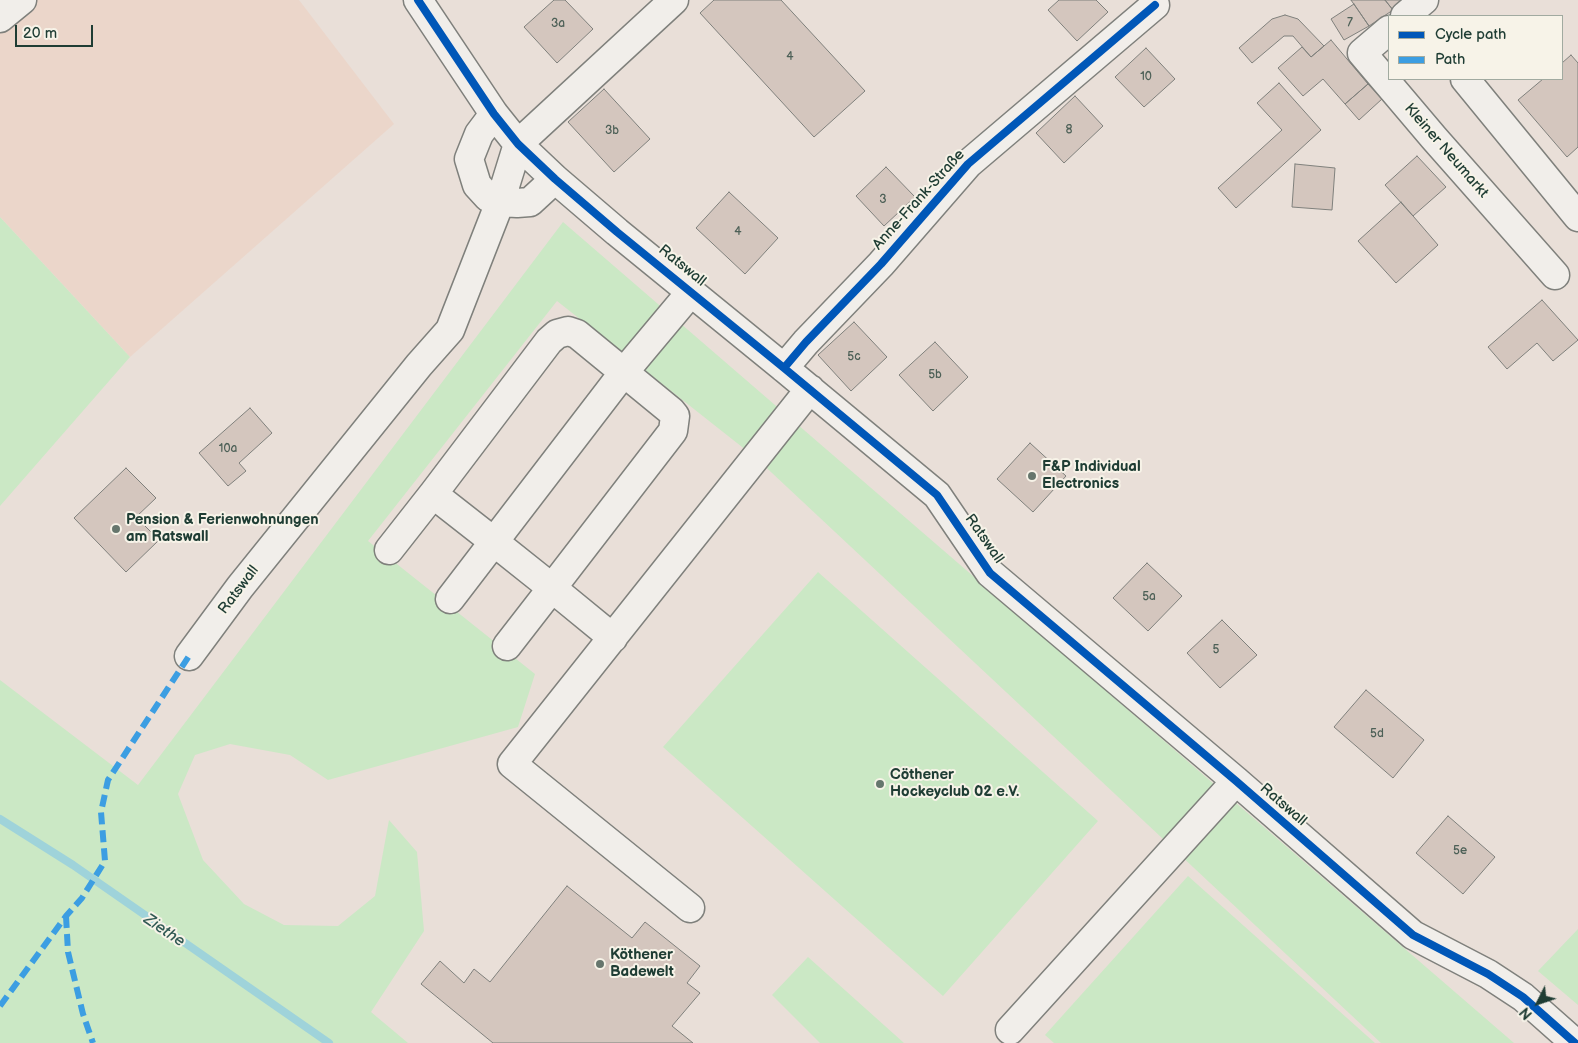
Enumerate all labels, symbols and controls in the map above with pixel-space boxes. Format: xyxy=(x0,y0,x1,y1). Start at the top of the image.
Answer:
scale bar xyxy=(18,15,95,47)
legend xyxy=(1388,15,1563,80)
house number: 7 xyxy=(1347,16,1353,30)
house number: 3a xyxy=(551,17,565,31)
text: 20 m xyxy=(23,24,57,43)
text: Cycle path xyxy=(1435,25,1506,44)
house number: 4 xyxy=(786,50,794,64)
text: Path xyxy=(1435,50,1465,69)
house number: 10 xyxy=(1140,70,1152,84)
street label: Kleiner Neumarkt xyxy=(1400,100,1492,202)
house number: 8 xyxy=(1066,123,1072,137)
house number: 3b xyxy=(605,124,619,138)
street label: Anne-Frank-Straße xyxy=(869,146,969,254)
house number: 3 xyxy=(879,193,887,207)
house number: 4 xyxy=(734,225,742,239)
street label: Ratswall xyxy=(655,241,709,291)
house number: 5c xyxy=(847,350,861,364)
house number: 5b xyxy=(928,368,942,382)
house number: 10a xyxy=(219,442,237,456)
place label: F&P Individual Electronics xyxy=(1042,458,1141,493)
marker: F&P Individual Electronics xyxy=(1026,470,1038,482)
place label: Pension & Ferienwohnungen am Ratswall xyxy=(126,511,319,546)
street label: Ratswall xyxy=(961,511,1007,567)
marker: Pension & Ferienwohnungen am Ratswall xyxy=(110,523,122,535)
street label: Ratswall xyxy=(215,562,263,618)
house number: 5a xyxy=(1142,590,1156,604)
house number: 5 xyxy=(1213,643,1219,657)
house number: 5d xyxy=(1370,727,1384,741)
place label: Cöthener Hockeyclub 02 e.V. xyxy=(890,766,1019,801)
marker: Cöthener Hockeyclub 02 e.V. xyxy=(874,778,886,790)
street label: Ratswall xyxy=(1256,780,1310,830)
house number: 5e xyxy=(1453,844,1467,858)
water label: Ziethe xyxy=(140,910,188,952)
place label: Köthener Badewelt xyxy=(610,946,674,981)
marker: Köthener Badewelt xyxy=(594,958,606,970)
north arrow xyxy=(1513,978,1563,1028)
text: N xyxy=(1516,1004,1536,1023)

